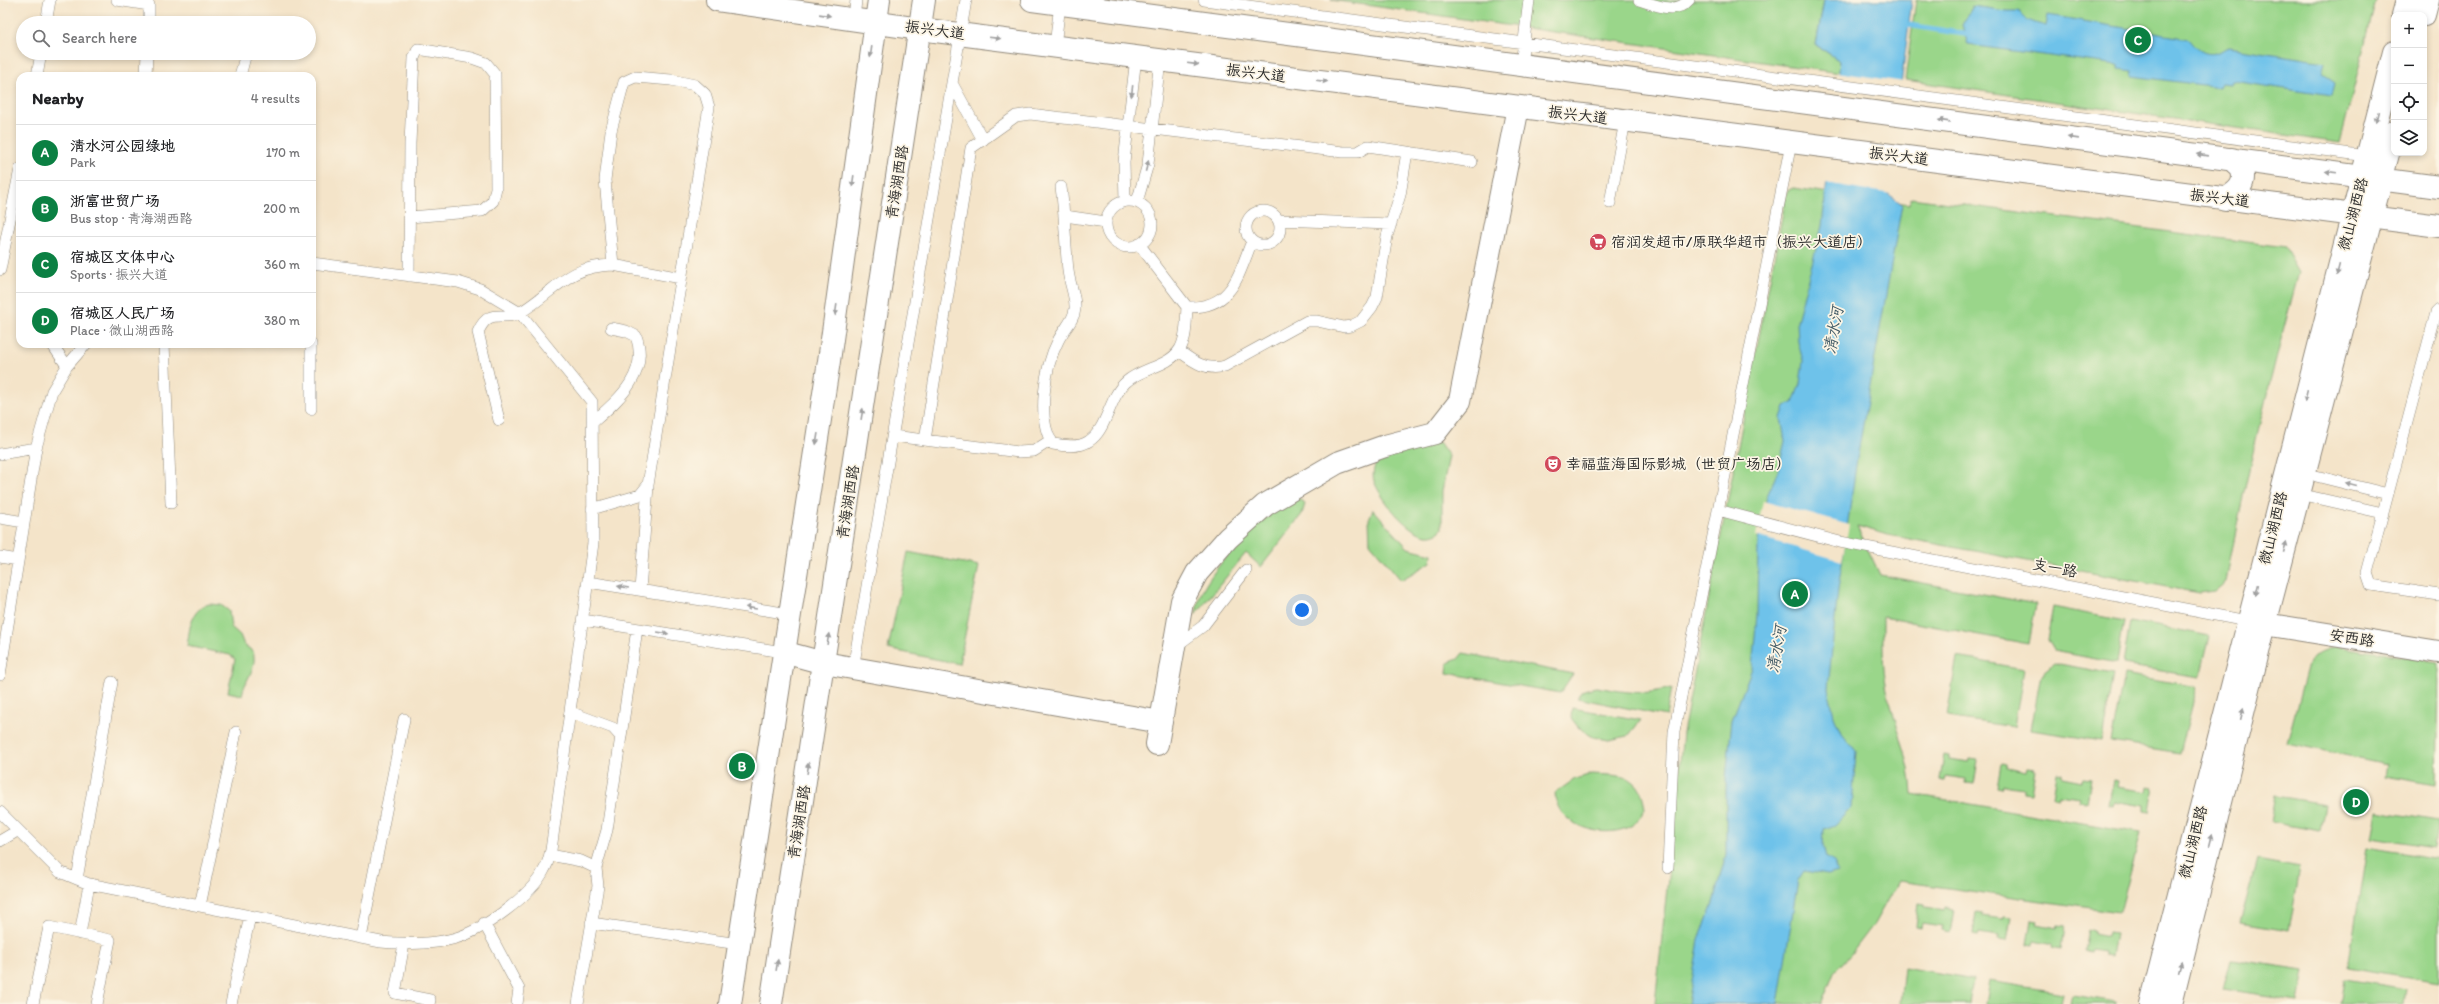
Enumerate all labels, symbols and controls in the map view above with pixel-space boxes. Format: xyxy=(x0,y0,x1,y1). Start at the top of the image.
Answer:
one-way arrow xyxy=(819,12,831,18)
map controls xyxy=(2391,12,2427,156)
button: + xyxy=(2391,12,2427,48)
search box xyxy=(16,16,316,60)
street label: 振兴大道 xyxy=(904,17,966,43)
pin: C xyxy=(2125,25,2151,55)
icon: search xyxy=(30,27,52,49)
text: Search here xyxy=(62,29,137,47)
one-way arrow xyxy=(989,35,1001,42)
one-way arrow xyxy=(868,46,874,58)
button: − xyxy=(2391,48,2427,84)
street label: 振兴大道 xyxy=(1225,60,1287,86)
one-way arrow xyxy=(1187,61,1199,68)
one-way arrow xyxy=(1316,78,1328,84)
button: locate xyxy=(2391,84,2427,120)
one-way arrow xyxy=(1129,85,1135,97)
text: Nearby xyxy=(32,88,84,108)
text: 4 results xyxy=(251,91,300,106)
street label: 振兴大道 xyxy=(1547,102,1609,128)
one-way arrow xyxy=(2374,110,2380,123)
one-way arrow xyxy=(1938,118,1950,124)
button: layers xyxy=(2391,120,2427,156)
one-way arrow xyxy=(2067,135,2079,141)
text: 清水河公园绿地 xyxy=(70,137,175,155)
street label: 振兴大道 xyxy=(1868,143,1930,169)
street label: 青海湖西路 xyxy=(882,144,912,220)
text: A xyxy=(41,145,49,160)
text: 170 m xyxy=(266,145,300,160)
one-way arrow xyxy=(2196,152,2208,158)
text: Park xyxy=(70,155,96,170)
one-way arrow xyxy=(1144,160,1150,172)
one-way arrow xyxy=(2325,169,2337,175)
one-way arrow xyxy=(850,175,856,187)
street label: 微山湖西路 xyxy=(2335,175,2371,253)
street label: 振兴大道 xyxy=(2189,185,2251,211)
text: 浙富世贸广场 xyxy=(70,192,160,210)
text: B xyxy=(41,201,49,216)
text: 200 m xyxy=(263,201,300,216)
text: Bus stop · 青海湖西路 xyxy=(70,211,192,226)
supermarket icon: 宿润发超市/原联华超市（振兴大道店） xyxy=(1588,232,1608,252)
place label: 宿润发超市/原联华超市（振兴大道店） xyxy=(1611,233,1872,251)
text: 宿城区文体中心 xyxy=(70,248,175,266)
text: C xyxy=(41,257,49,272)
text: 360 m xyxy=(264,257,300,272)
one-way arrow xyxy=(2335,264,2341,276)
text: Sports · 振兴大道 xyxy=(70,267,167,282)
water label: 清水河 xyxy=(1820,302,1848,355)
text: 宿城区人民广场 xyxy=(70,304,175,322)
one-way arrow xyxy=(833,304,839,316)
text: D xyxy=(41,313,49,328)
text: 380 m xyxy=(264,313,300,328)
text: Place · 微山湖西路 xyxy=(70,323,174,338)
one-way arrow xyxy=(2303,390,2309,402)
one-way arrow xyxy=(859,408,865,420)
one-way arrow xyxy=(814,433,820,445)
theatre icon: 幸福蓝海国际影城（世贸广场店） xyxy=(1543,454,1563,474)
place label: 幸福蓝海国际影城（世贸广场店） xyxy=(1566,455,1791,473)
street label: 青海湖西路 xyxy=(833,464,863,540)
one-way arrow xyxy=(2344,481,2357,487)
street label: 微山湖西路 xyxy=(2255,489,2291,567)
one-way arrow xyxy=(2282,541,2288,553)
street label: 支一路 xyxy=(2031,555,2079,581)
pin: A xyxy=(1782,579,1808,609)
one-way arrow xyxy=(617,584,629,590)
one-way arrow xyxy=(2254,584,2260,596)
your location xyxy=(1292,600,1312,620)
one-way arrow xyxy=(745,605,757,611)
water label: 清水河 xyxy=(1763,621,1791,674)
street label: 安西路 xyxy=(2328,626,2376,650)
one-way arrow xyxy=(657,630,669,636)
one-way arrow xyxy=(825,633,831,645)
one-way arrow xyxy=(2240,707,2246,720)
pin: B xyxy=(729,751,755,781)
one-way arrow xyxy=(805,762,811,774)
street label: 青海湖西路 xyxy=(784,784,814,860)
pin: D xyxy=(2343,787,2369,817)
street label: 微山湖西路 xyxy=(2175,803,2211,881)
one-way arrow xyxy=(2209,834,2215,846)
one-way arrow xyxy=(774,959,780,972)
one-way arrow xyxy=(2178,960,2184,972)

